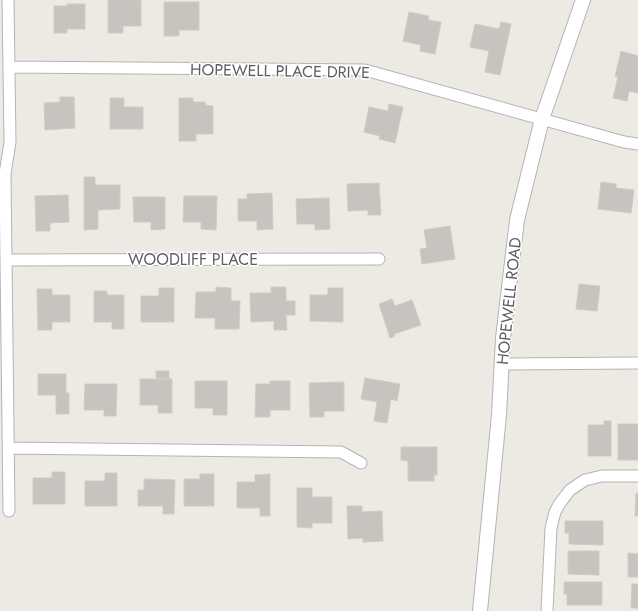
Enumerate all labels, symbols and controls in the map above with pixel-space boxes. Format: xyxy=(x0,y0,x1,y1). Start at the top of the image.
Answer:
street label: HOPEWELL PLACE DRIVE xyxy=(190,58,370,84)
street label: HOPEWELL ROAD xyxy=(491,236,527,366)
street label: WOODLIFF PLACE xyxy=(128,248,258,271)

